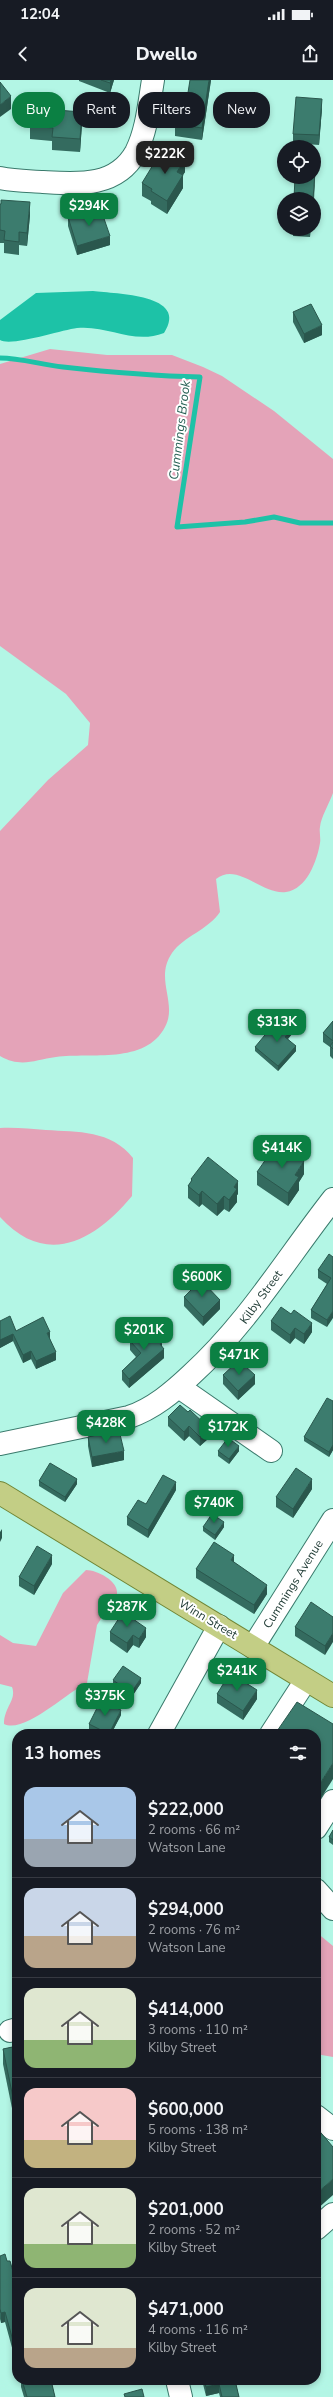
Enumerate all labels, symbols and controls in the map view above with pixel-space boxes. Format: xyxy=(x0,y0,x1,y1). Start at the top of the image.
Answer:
text: 12:04 xyxy=(20,4,60,24)
text: Dwello xyxy=(136,42,197,66)
icon: back xyxy=(12,43,34,65)
icon: share xyxy=(299,43,321,65)
chip: Buy xyxy=(12,92,65,128)
chip: Rent xyxy=(73,92,130,128)
chip: Filters xyxy=(138,92,205,128)
chip: New xyxy=(213,92,270,128)
map controls xyxy=(277,140,321,236)
button: locate xyxy=(277,140,321,184)
pin: $222K xyxy=(137,141,193,175)
text: $222K xyxy=(145,145,185,163)
button: layers xyxy=(277,192,321,236)
pin: $294K xyxy=(61,193,117,227)
text: $294K xyxy=(69,197,109,215)
water label: Cummings Brook xyxy=(165,379,195,481)
pin: $313K xyxy=(249,1009,305,1043)
text: $313K xyxy=(257,1013,297,1031)
pin: $414K xyxy=(254,1135,310,1169)
text: $414K xyxy=(262,1139,302,1157)
pin: $600K xyxy=(174,1264,230,1298)
street label: Kilby Street xyxy=(236,1266,286,1327)
text: $600K xyxy=(182,1268,222,1286)
pin: $201K xyxy=(116,1317,172,1351)
text: $201K xyxy=(124,1321,164,1339)
pin: $471K xyxy=(211,1342,267,1376)
text: $471K xyxy=(219,1346,259,1364)
pin: $428K xyxy=(78,1410,134,1444)
text: $428K xyxy=(86,1414,126,1432)
pin: $172K xyxy=(200,1414,256,1448)
text: $172K xyxy=(208,1418,248,1436)
pin: $740K xyxy=(186,1490,242,1524)
text: $740K xyxy=(194,1494,234,1512)
street label: Cummings Avenue xyxy=(259,1537,327,1631)
pin: $287K xyxy=(99,1594,155,1628)
street label: Winn Street xyxy=(176,1595,241,1643)
text: $287K xyxy=(107,1598,147,1616)
pin: $241K xyxy=(209,1658,265,1692)
text: $241K xyxy=(217,1662,257,1680)
pin: $375K xyxy=(77,1683,133,1717)
text: $375K xyxy=(85,1687,125,1705)
text: 13 homes xyxy=(24,1742,101,1765)
icon: filters xyxy=(287,1742,309,1764)
text: $222,000 xyxy=(148,1798,224,1821)
icon: home xyxy=(56,1803,104,1851)
text: 2 rooms · 66 m² xyxy=(148,1821,240,1839)
text: Watson Lane xyxy=(148,1839,225,1857)
text: $294,000 xyxy=(148,1898,224,1921)
icon: home xyxy=(56,1904,104,1952)
text: 2 rooms · 76 m² xyxy=(148,1921,240,1939)
text: Watson Lane xyxy=(148,1939,225,1957)
text: $414,000 xyxy=(148,1998,224,2021)
icon: home xyxy=(56,2004,104,2052)
text: 3 rooms · 110 m² xyxy=(148,2021,248,2039)
text: Kilby Street xyxy=(148,2039,216,2057)
text: $600,000 xyxy=(148,2098,224,2121)
icon: home xyxy=(56,2104,104,2152)
text: 5 rooms · 138 m² xyxy=(148,2121,248,2139)
text: Kilby Street xyxy=(148,2139,216,2157)
text: $201,000 xyxy=(148,2198,224,2221)
icon: home xyxy=(56,2204,104,2252)
text: 2 rooms · 52 m² xyxy=(148,2221,240,2239)
text: Kilby Street xyxy=(148,2239,216,2257)
text: $471,000 xyxy=(148,2298,224,2321)
icon: home xyxy=(56,2304,104,2352)
text: 4 rooms · 116 m² xyxy=(148,2321,248,2339)
text: Kilby Street xyxy=(148,2339,216,2357)

